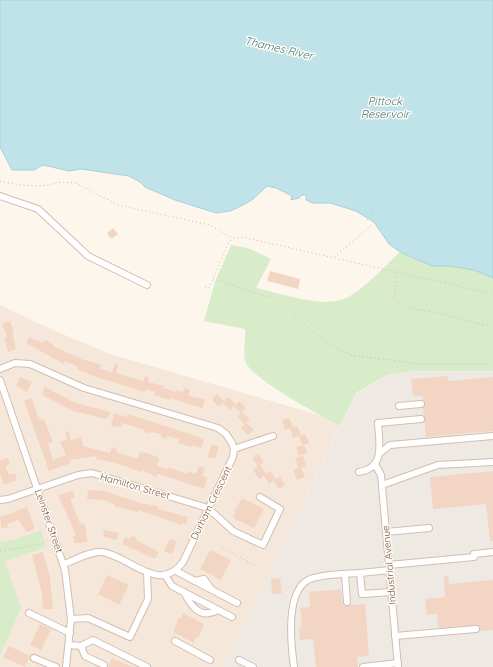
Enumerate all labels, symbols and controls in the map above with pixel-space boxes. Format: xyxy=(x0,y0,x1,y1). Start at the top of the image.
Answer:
water label: Thames River xyxy=(243,33,316,63)
water label: Pittock Reservoir xyxy=(361,94,411,121)
street label: Durham Crescent xyxy=(187,463,235,542)
street label: Hamilton Street xyxy=(99,470,172,502)
street label: Leinster Street xyxy=(32,487,66,555)
street label: Industrial Avenue xyxy=(379,524,399,605)

